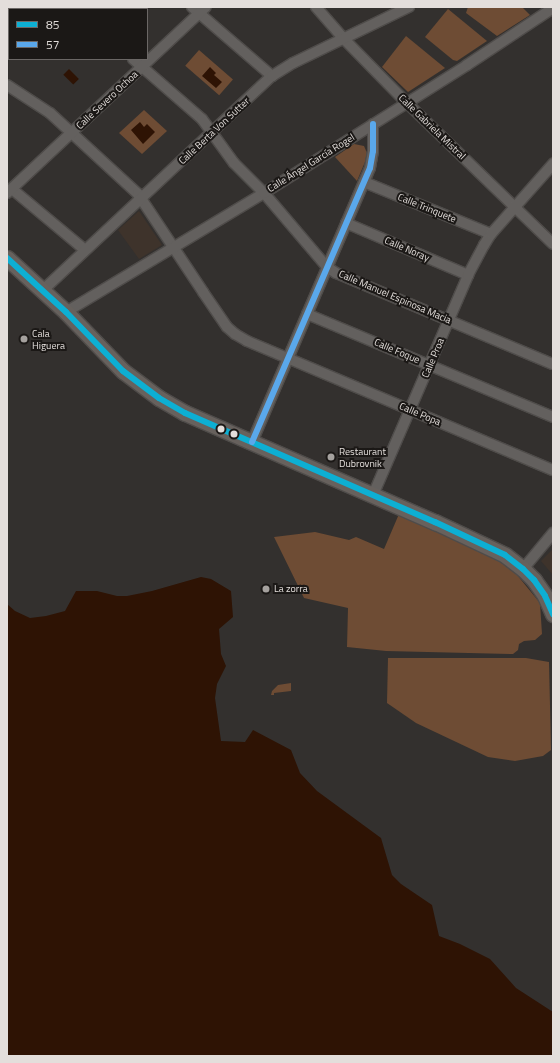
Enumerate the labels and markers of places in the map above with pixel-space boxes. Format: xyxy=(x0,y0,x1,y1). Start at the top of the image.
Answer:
place label: Cala Higuera xyxy=(32,327,65,350)
marker: Cala Higuera xyxy=(19,334,29,344)
unlabelled marker xyxy=(216,424,226,434)
unlabelled marker xyxy=(229,429,239,439)
place label: Restaurant Dubrovnik xyxy=(339,445,386,468)
marker: Restaurant Dubrovnik xyxy=(326,452,336,462)
place label: La zorra xyxy=(274,583,308,595)
marker: La zorra xyxy=(261,584,271,594)

